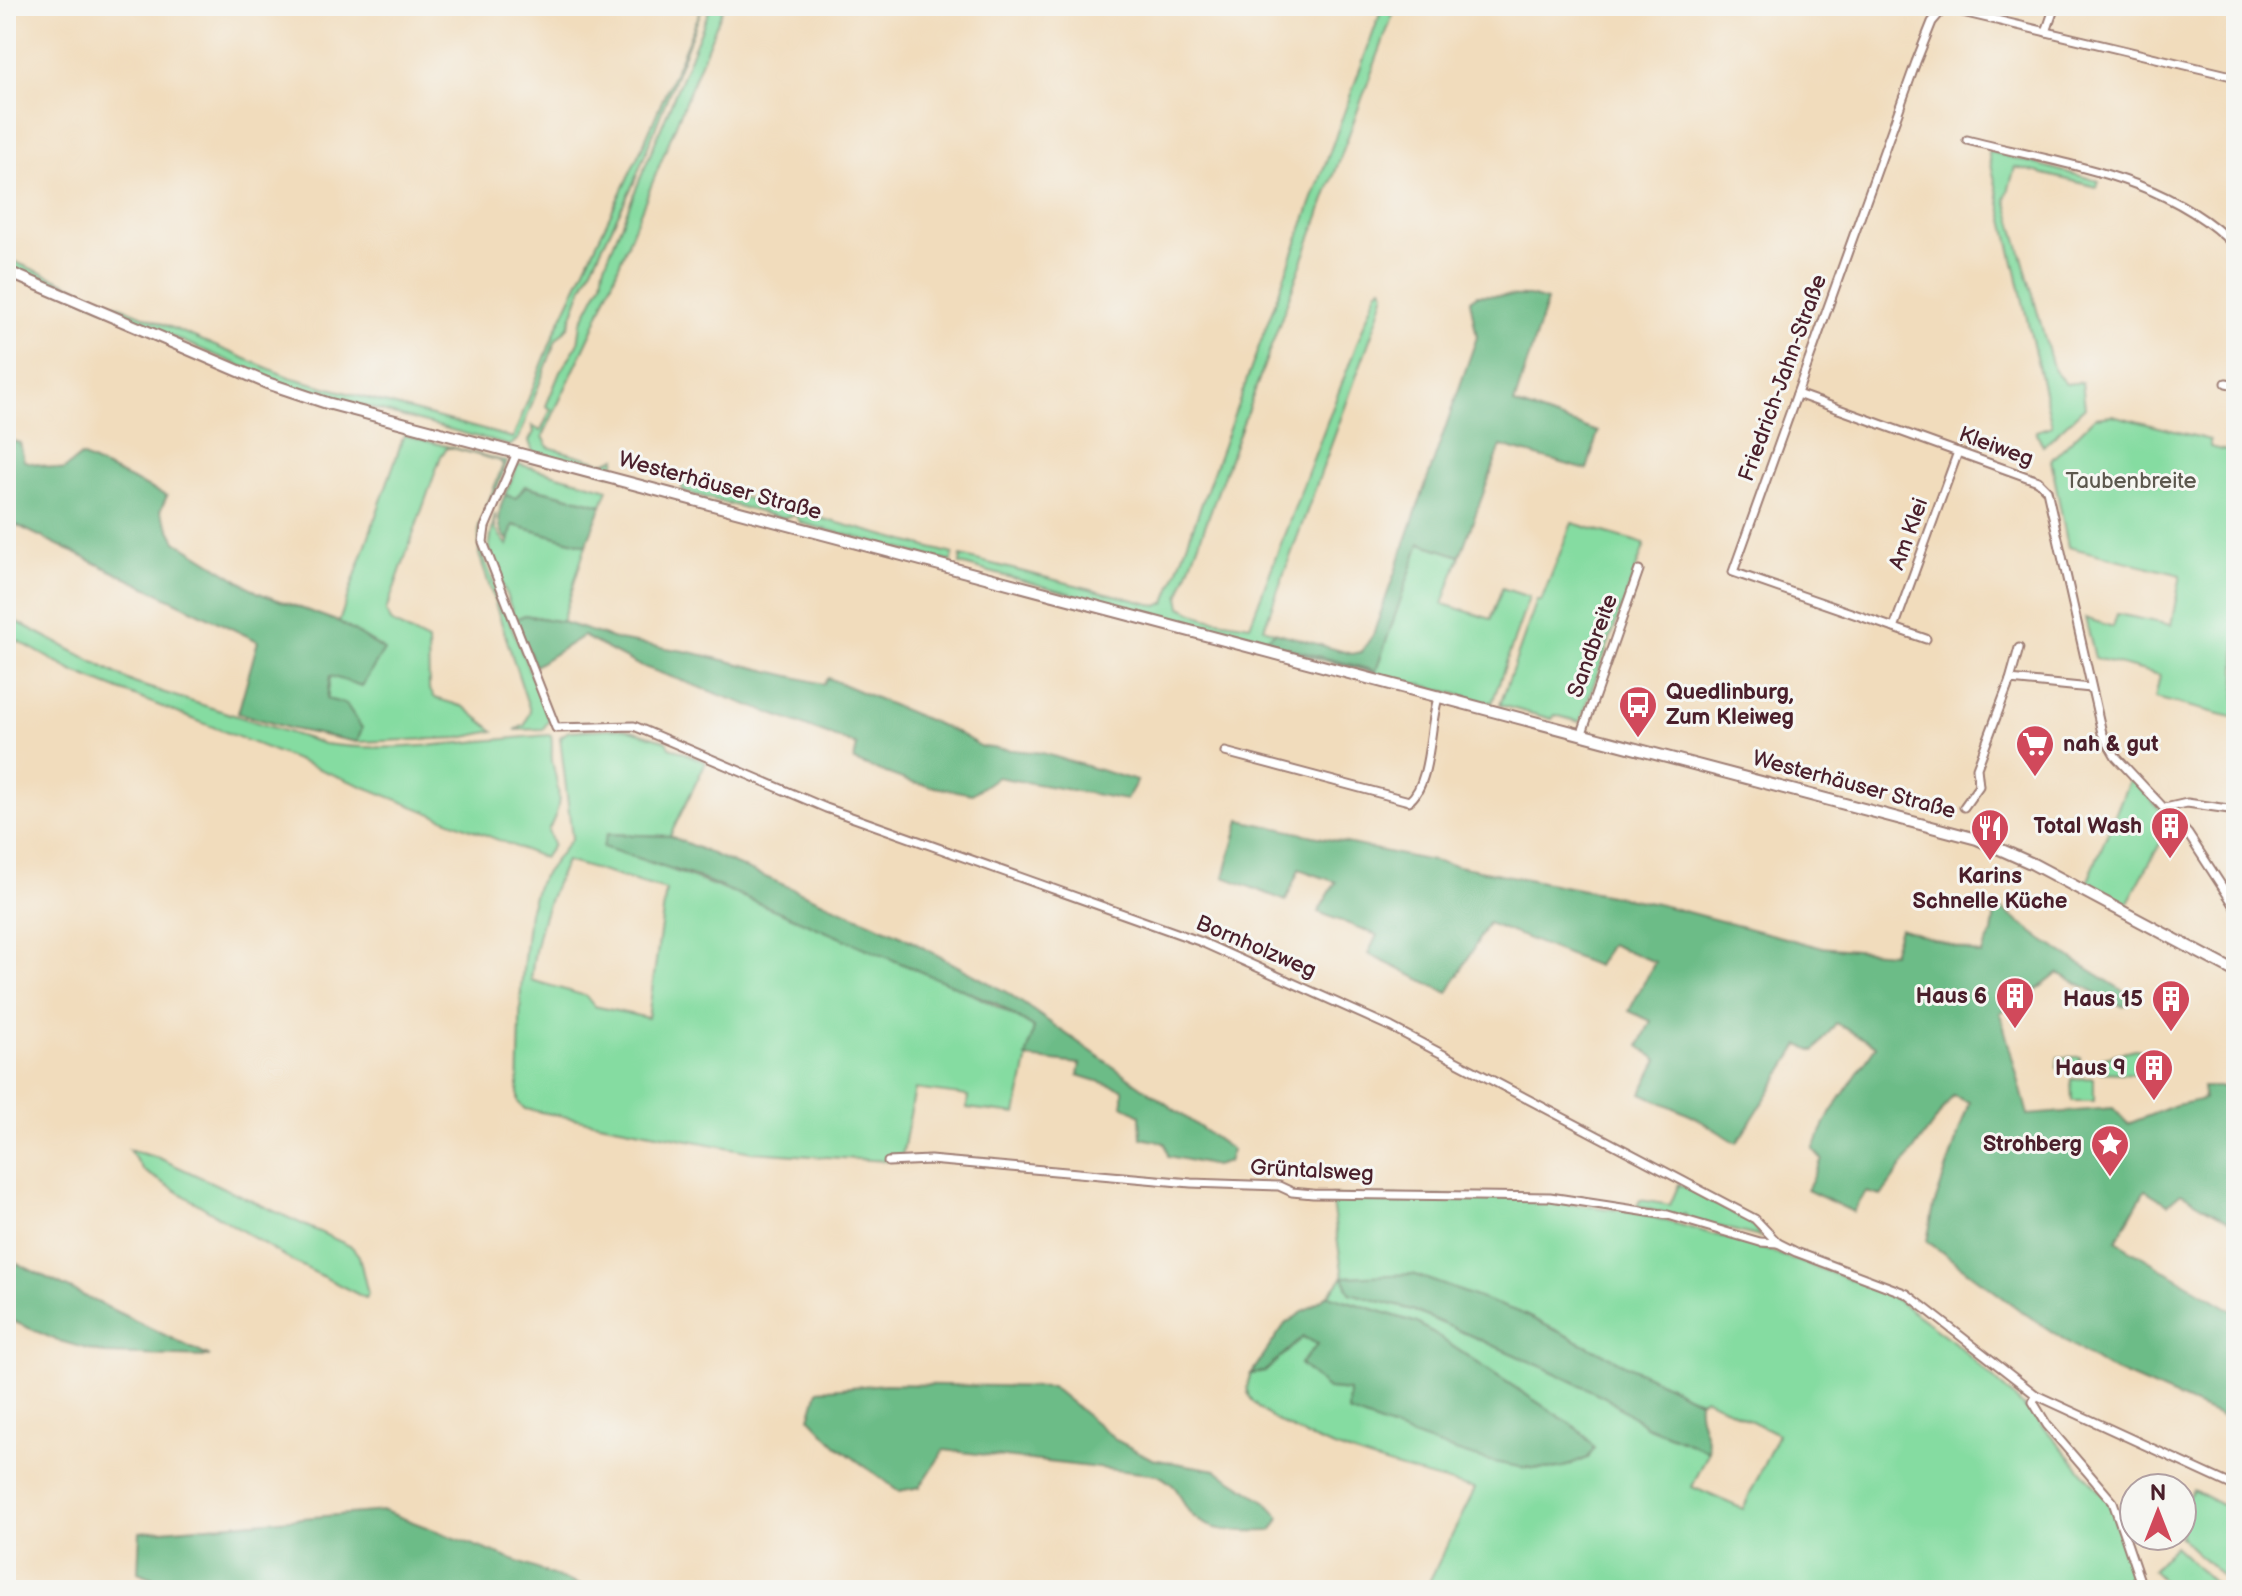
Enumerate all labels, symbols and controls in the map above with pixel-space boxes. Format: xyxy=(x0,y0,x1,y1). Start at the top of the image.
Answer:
street label: Friedrich-Jahn-Straße xyxy=(1733,271,1833,485)
street label: Kleiweg xyxy=(1955,421,2037,473)
street label: Westerhäuser Straße xyxy=(615,446,825,526)
park label: Taubenbreite xyxy=(2066,468,2196,495)
street label: Am Klei xyxy=(1884,494,1934,574)
street label: Sandbreite xyxy=(1562,591,1624,701)
place label: Quedlinburg, Zum Kleiweg xyxy=(1666,679,1794,731)
bus stop icon: Quedlinburg, Zum Kleiweg xyxy=(1617,684,1659,739)
supermarket icon: nah & gut xyxy=(2014,723,2056,778)
place label: nah & gut xyxy=(2063,731,2159,758)
street label: Westerhäuser Straße xyxy=(1749,745,1959,825)
building icon: Total Wash xyxy=(2149,805,2191,860)
restaurant icon: Karins Schnelle Küche xyxy=(1969,807,2011,862)
place label: Total Wash xyxy=(2034,813,2142,840)
place label: Karins Schnelle Küche xyxy=(1913,863,2067,915)
street label: Bornholzweg xyxy=(1192,909,1320,985)
building icon: Haus 6 xyxy=(1994,975,2036,1030)
building icon: Haus 15 xyxy=(2150,978,2192,1033)
place label: Haus 6 xyxy=(1916,983,1987,1010)
place label: Haus 15 xyxy=(2063,986,2143,1013)
building icon: Haus 9 xyxy=(2133,1047,2175,1102)
place label: Haus 9 xyxy=(2055,1055,2126,1082)
place icon: Strohberg xyxy=(2089,1123,2131,1178)
place label: Strohberg xyxy=(1983,1131,2082,1158)
street label: Grüntalsweg xyxy=(1249,1154,1375,1188)
north arrow xyxy=(2118,1472,2198,1552)
text: N xyxy=(2150,1480,2166,1507)

